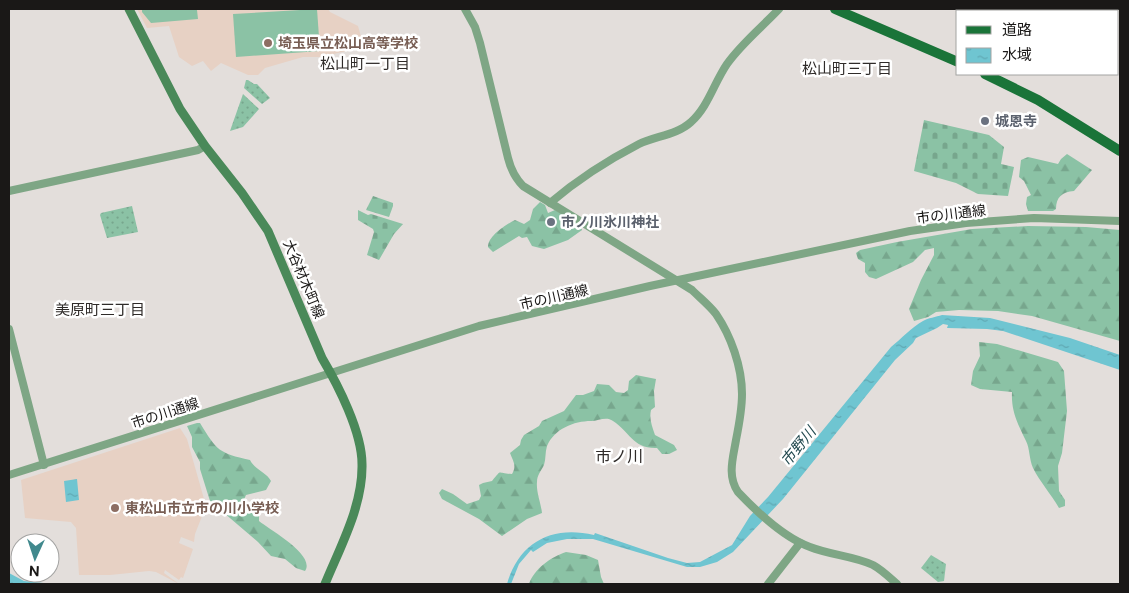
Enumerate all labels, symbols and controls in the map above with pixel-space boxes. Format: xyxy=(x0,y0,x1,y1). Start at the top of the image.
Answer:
legend xyxy=(956,10,1119,75)
text: 道路 xyxy=(1002,21,1032,38)
place label: 埼玉県立松山高等学校 xyxy=(278,35,418,51)
marker: 埼玉県立松山高等学校 xyxy=(262,37,274,49)
text: 水域 xyxy=(1002,46,1032,63)
district label: 松山町一丁目 xyxy=(320,55,410,72)
district label: 松山町三丁目 xyxy=(802,60,892,77)
place label: 城恩寺 xyxy=(995,113,1037,129)
marker: 城恩寺 xyxy=(979,115,991,127)
street label: 市の川通線 xyxy=(915,202,987,226)
place label: 市ノ川氷川神社 xyxy=(561,214,659,230)
marker: 市ノ川氷川神社 xyxy=(545,216,557,228)
street label: 大谷材木町線 xyxy=(280,237,328,321)
street label: 市の川通線 xyxy=(518,281,590,313)
district label: 美原町三丁目 xyxy=(55,301,145,318)
street label: 市の川通線 xyxy=(129,395,201,431)
water label: 市野川 xyxy=(777,422,820,469)
district label: 市ノ川 xyxy=(595,447,643,466)
place label: 東松山市立市の川小学校 xyxy=(125,500,279,516)
marker: 東松山市立市の川小学校 xyxy=(109,502,121,514)
north arrow xyxy=(10,533,60,583)
text: N xyxy=(28,563,40,579)

